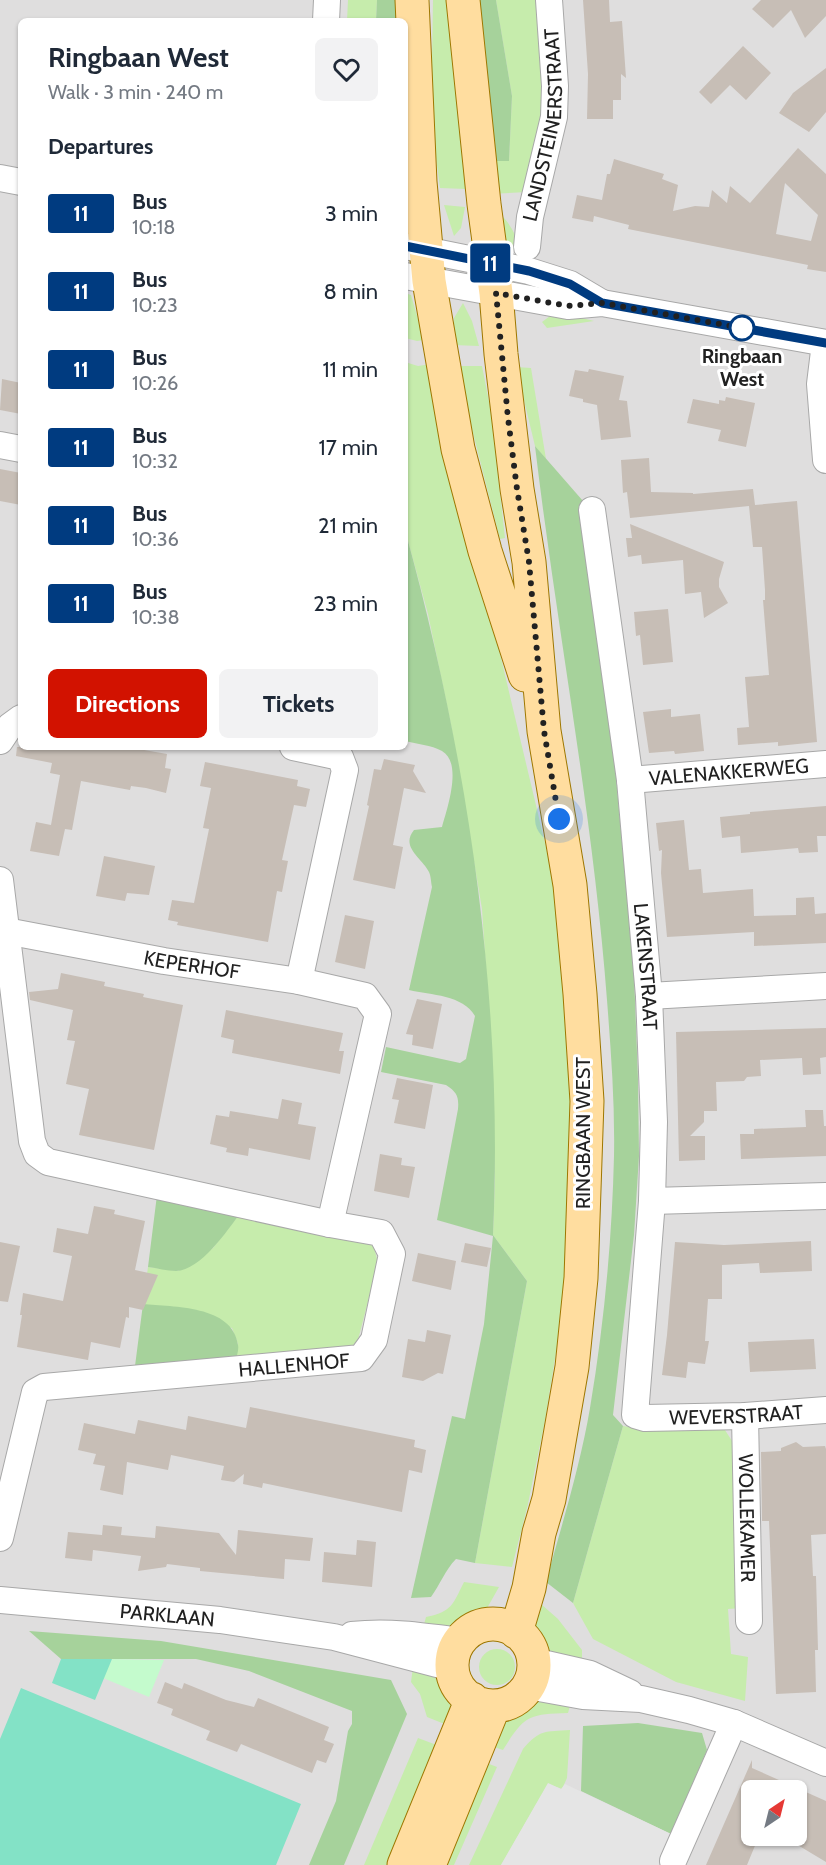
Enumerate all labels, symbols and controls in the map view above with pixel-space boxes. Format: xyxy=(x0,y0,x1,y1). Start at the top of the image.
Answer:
street label: LANDSTEINERSTRAAT xyxy=(517,27,567,224)
button: heart xyxy=(315,38,378,101)
text: Ringbaan West xyxy=(48,40,229,74)
text: Walk · 3 min · 240 m xyxy=(48,80,223,104)
text: Departures xyxy=(48,133,153,160)
text: Bus xyxy=(132,188,167,215)
text: 3 min xyxy=(325,200,378,227)
text: 11 xyxy=(73,201,89,226)
text: 10:18 xyxy=(132,215,175,239)
line badge: 11 xyxy=(463,244,517,282)
text: 11 xyxy=(482,251,498,276)
text: Bus xyxy=(132,266,167,293)
text: 8 min xyxy=(323,278,378,305)
text: 11 xyxy=(73,279,89,304)
text: 10:23 xyxy=(132,293,178,317)
marker: Ringbaan West xyxy=(729,315,755,341)
text: Bus xyxy=(132,344,167,371)
place label: Ringbaan West xyxy=(702,344,782,391)
text: 11 min xyxy=(322,356,378,383)
text: 11 xyxy=(73,357,89,382)
text: 10:26 xyxy=(132,371,178,395)
text: Bus xyxy=(132,422,167,449)
text: 17 min xyxy=(319,434,378,461)
text: 11 xyxy=(73,435,89,460)
text: 10:32 xyxy=(132,449,178,473)
text: Bus xyxy=(132,500,167,527)
text: 21 min xyxy=(318,512,378,539)
text: 11 xyxy=(73,513,89,538)
text: 10:36 xyxy=(132,527,179,551)
text: Bus xyxy=(132,578,167,605)
text: 23 min xyxy=(313,590,378,617)
text: 11 xyxy=(73,591,89,616)
text: 10:38 xyxy=(132,605,180,629)
button: Directions xyxy=(48,669,207,738)
button: Tickets xyxy=(219,669,378,738)
street label: VALENAKKERWEG xyxy=(648,753,809,790)
your location xyxy=(544,804,574,834)
street label: LAKENSTRAAT xyxy=(629,902,662,1031)
street label: KEPERHOF xyxy=(142,945,242,984)
street label: RINGBAAN WEST xyxy=(571,1057,595,1209)
street label: HALLENHOF xyxy=(237,1348,351,1382)
street label: WEVERSTRAAT xyxy=(669,1400,804,1430)
street label: WOLLEKAMER xyxy=(734,1454,760,1582)
street label: PARKLAAN xyxy=(119,1599,216,1631)
north arrow xyxy=(741,1780,807,1846)
map controls xyxy=(741,1780,807,1846)

